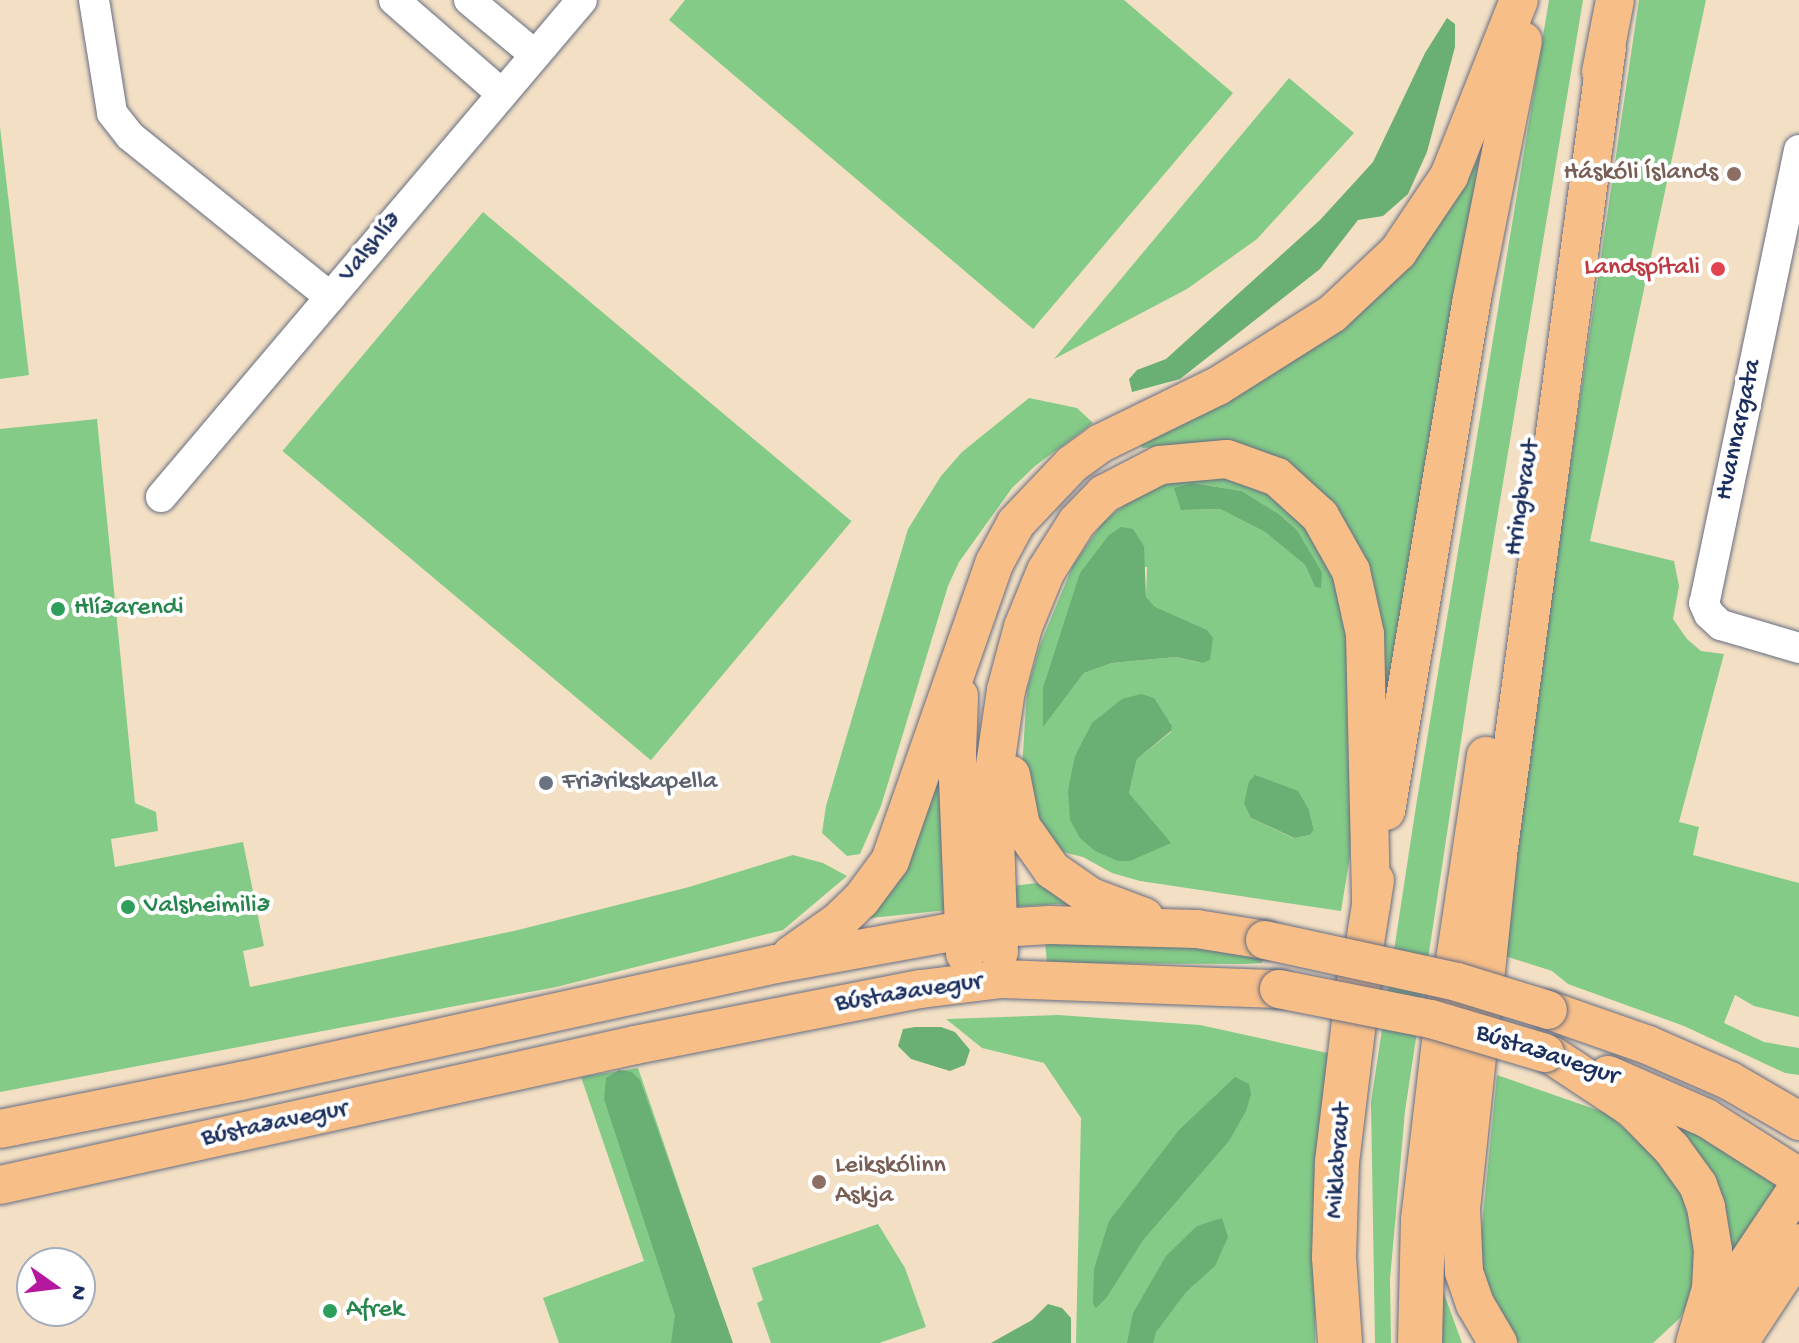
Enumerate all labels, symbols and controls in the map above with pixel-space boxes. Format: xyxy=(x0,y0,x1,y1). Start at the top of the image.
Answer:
place label: Háskóli Íslands xyxy=(1563,158,1718,190)
marker: Háskóli Íslands xyxy=(1725,165,1743,183)
street label: Valshlíð xyxy=(332,206,410,290)
place label: Landspítali xyxy=(1584,253,1700,285)
marker: Landspítali xyxy=(1707,258,1729,280)
street label: Hvannargata xyxy=(1710,357,1770,503)
street label: Hringbraut xyxy=(1499,438,1549,558)
place label: Hlíðarendi xyxy=(74,593,184,625)
marker: Hlíðarendi xyxy=(49,600,67,618)
place label: Friðrikskapella xyxy=(562,767,717,799)
marker: Friðrikskapella xyxy=(537,774,555,792)
place label: Valsheimilið xyxy=(144,891,270,923)
marker: Valsheimilið xyxy=(119,898,137,916)
street label: Bústaðavegur xyxy=(833,967,985,1021)
street label: Bústaðavegur xyxy=(1471,1018,1623,1094)
street label: Bústaðavegur xyxy=(199,1094,351,1156)
street label: Miklabraut xyxy=(1320,1102,1360,1220)
place label: Leikskólinn Askja xyxy=(835,1151,946,1212)
marker: Leikskólinn Askja xyxy=(810,1173,828,1191)
north arrow xyxy=(16,1247,96,1327)
text: N xyxy=(63,1282,92,1302)
place label: Afrek xyxy=(346,1295,404,1327)
marker: Afrek xyxy=(321,1302,339,1320)

